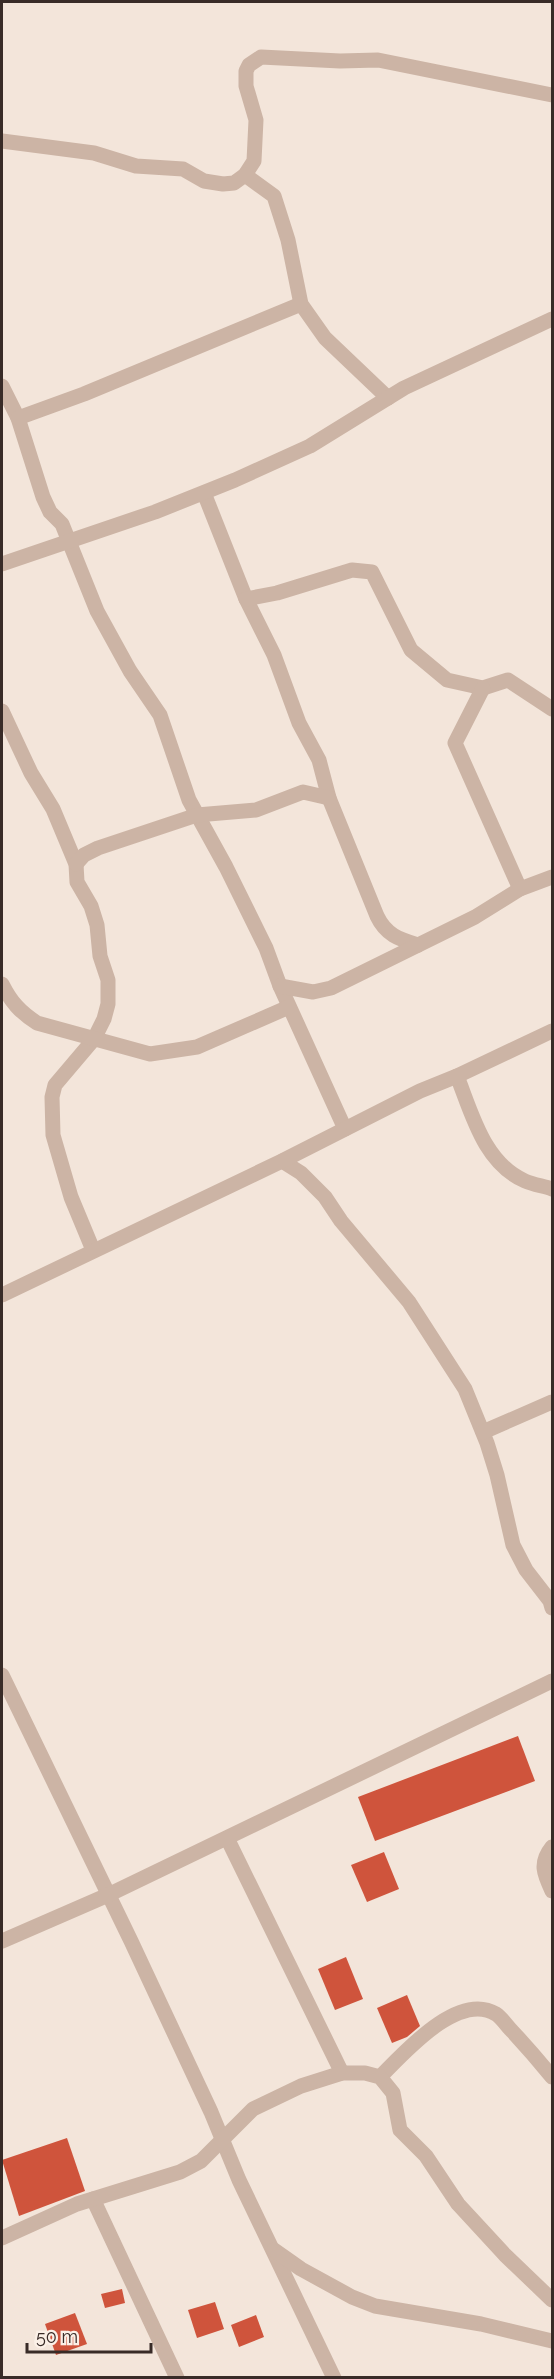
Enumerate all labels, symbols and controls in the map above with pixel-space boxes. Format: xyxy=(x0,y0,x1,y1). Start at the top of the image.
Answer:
scale bar xyxy=(27,2316,152,2354)
text: 50 m xyxy=(36,2326,78,2347)

